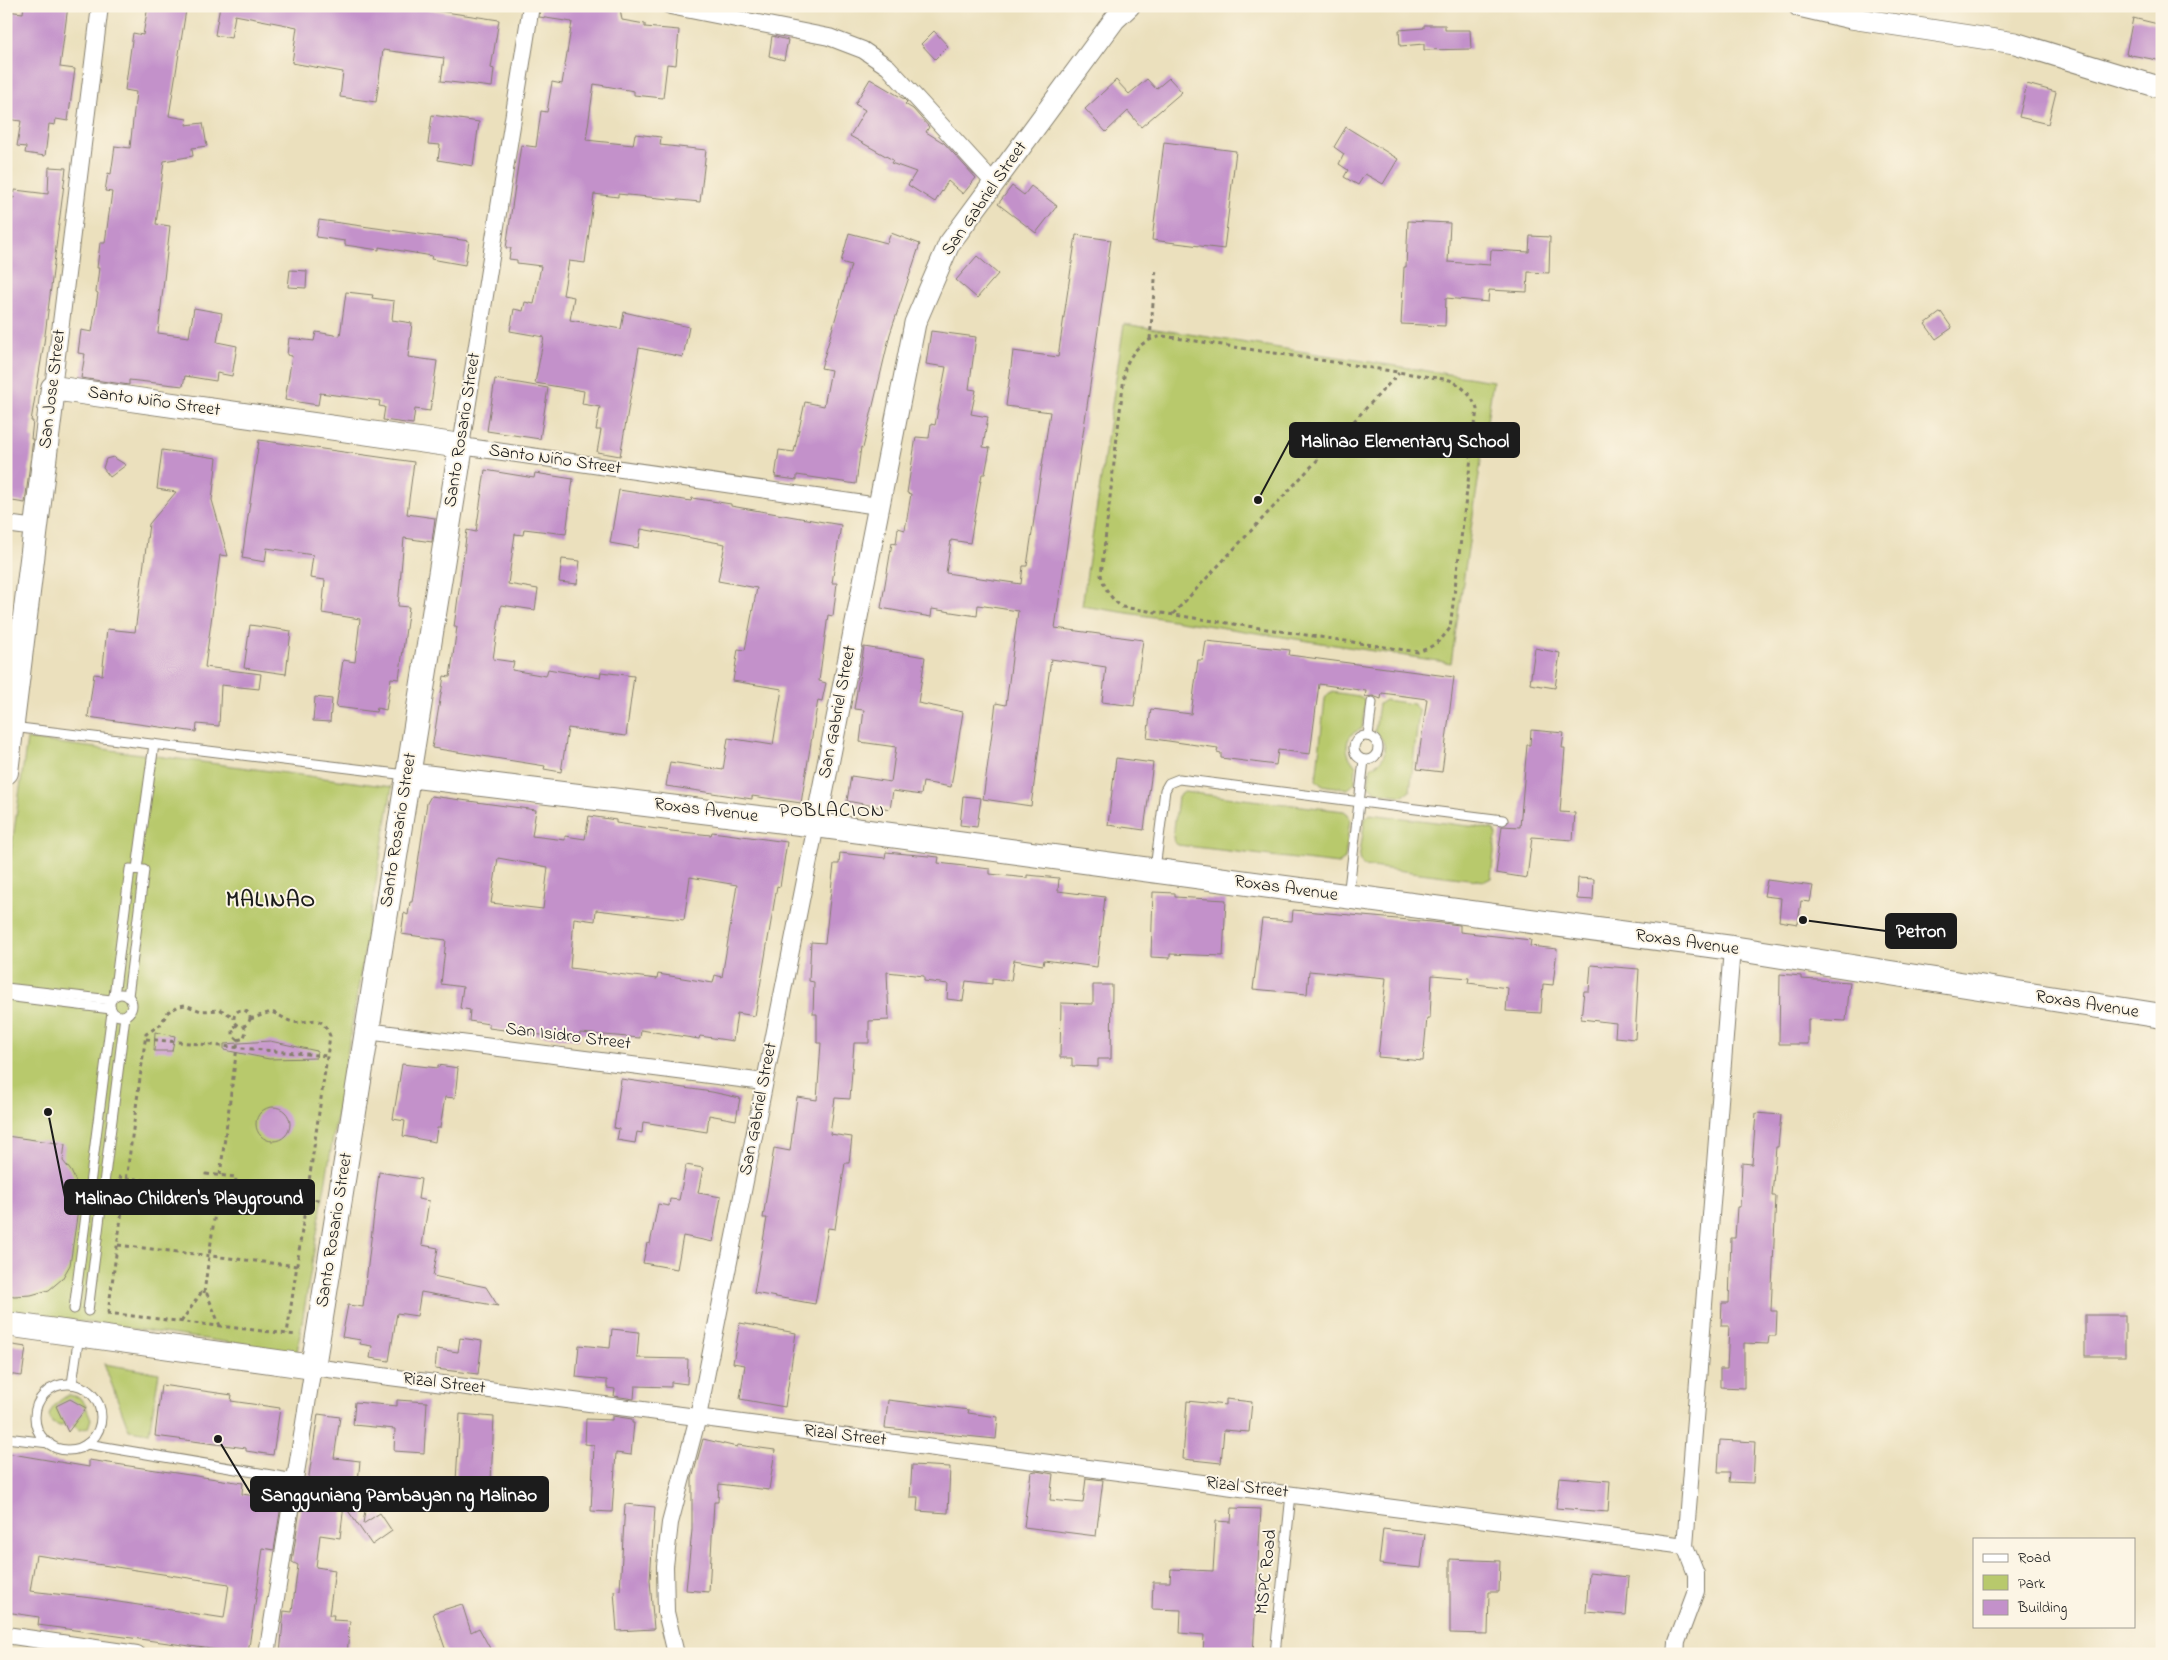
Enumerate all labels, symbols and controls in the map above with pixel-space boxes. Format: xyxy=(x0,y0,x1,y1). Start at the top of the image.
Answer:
street label: San Gabriel Street xyxy=(936,136,1034,262)
street label: San Jose Street xyxy=(33,328,73,450)
street label: Santo Rosario Street xyxy=(438,351,488,509)
street label: Santo Niño Street xyxy=(86,380,222,424)
callout: Malinao Elementary School xyxy=(1290,423,1519,457)
text: Malinao Elementary School xyxy=(1301,429,1509,458)
street label: Santo Niño Street xyxy=(487,438,623,482)
street label: San Gabriel Street xyxy=(812,643,864,781)
street label: Santo Rosario Street xyxy=(374,751,424,909)
street label: Roxas Avenue xyxy=(653,792,760,830)
district label: POBLACION xyxy=(779,797,885,826)
street label: Roxas Avenue xyxy=(1232,869,1341,909)
district label: MALINAO xyxy=(226,885,316,917)
callout: Petron xyxy=(1886,914,1956,948)
text: Petron xyxy=(1896,919,1946,946)
street label: Roxas Avenue xyxy=(1633,923,1742,963)
street label: Roxas Avenue xyxy=(2033,984,2142,1026)
street label: San Isidro Street xyxy=(504,1016,632,1058)
street label: San Gabriel Street xyxy=(733,1040,785,1178)
street label: Santo Rosario Street xyxy=(310,1151,360,1309)
callout: Malinao Children's Playground xyxy=(65,1180,314,1214)
text: Malinao Children's Playground xyxy=(75,1186,304,1215)
street label: Rizal Street xyxy=(401,1366,487,1402)
street label: Rizal Street xyxy=(802,1418,888,1454)
street label: Rizal Street xyxy=(1204,1470,1290,1506)
callout: Sangguniang Pambayan ng Malinao xyxy=(251,1477,548,1511)
text: Sangguniang Pambayan ng Malinao xyxy=(261,1483,537,1512)
street label: MSPC Road xyxy=(1250,1528,1284,1616)
legend xyxy=(1973,1538,2136,1628)
text: Road xyxy=(2018,1547,2051,1569)
text: Park xyxy=(2018,1573,2046,1595)
text: Building xyxy=(2017,1597,2067,1620)

